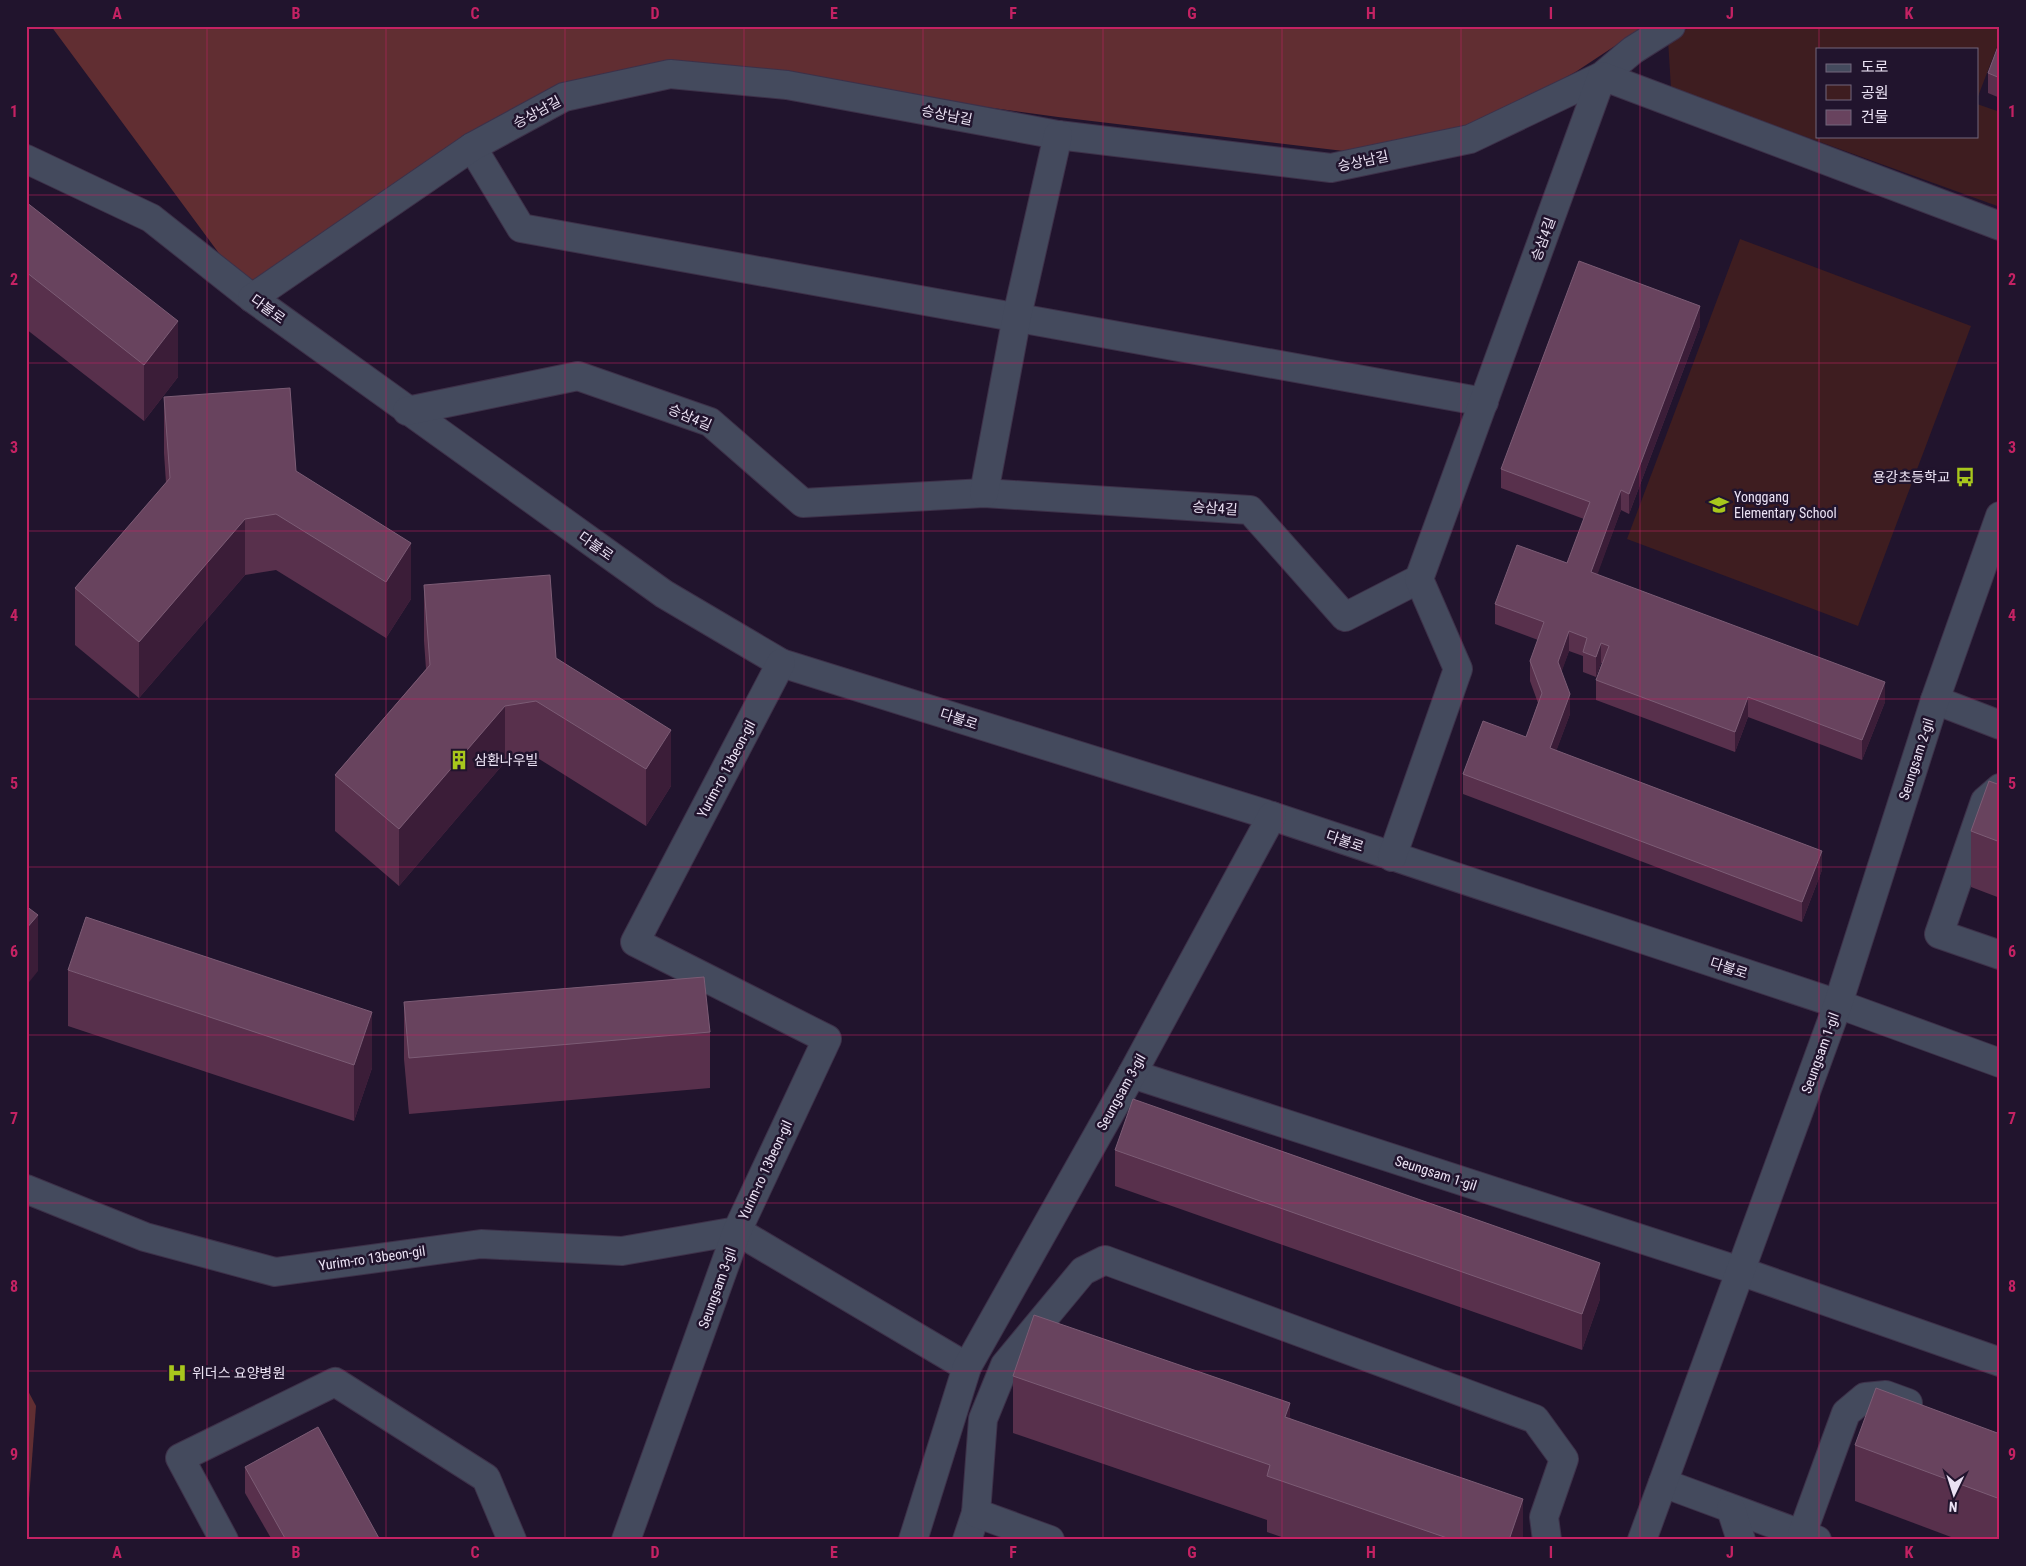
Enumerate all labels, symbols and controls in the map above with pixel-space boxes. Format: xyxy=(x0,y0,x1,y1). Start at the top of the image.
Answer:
text: A xyxy=(112,4,122,23)
text: B xyxy=(292,4,301,23)
text: C xyxy=(470,4,480,23)
text: D xyxy=(650,4,660,23)
text: E xyxy=(830,4,838,23)
text: F xyxy=(1009,4,1017,23)
text: G xyxy=(1187,4,1197,23)
text: H xyxy=(1366,4,1376,23)
text: I xyxy=(1549,4,1553,23)
text: J xyxy=(1726,4,1734,23)
text: K xyxy=(1905,4,1914,23)
legend xyxy=(1816,48,1978,138)
text: 도로 xyxy=(1861,58,1889,76)
text: 공원 xyxy=(1861,84,1889,102)
street label: 승상남길 xyxy=(510,93,564,131)
text: 1 xyxy=(10,102,18,121)
street label: 승상남길 xyxy=(920,102,974,128)
text: 1 xyxy=(2008,102,2016,121)
text: 건물 xyxy=(1861,108,1889,126)
street label: 승상남길 xyxy=(1336,148,1390,174)
street label: 승삼4길 xyxy=(1528,215,1558,263)
text: 2 xyxy=(10,270,18,289)
text: 2 xyxy=(2008,270,2016,289)
street label: 다불로 xyxy=(248,291,288,327)
street label: 승삼4길 xyxy=(666,401,714,433)
text: 3 xyxy=(10,438,18,457)
text: 3 xyxy=(2008,438,2016,457)
bus stop icon: 용강초등학교 xyxy=(1954,466,1976,488)
place label: 용강초등학교 xyxy=(1873,469,1950,485)
place label: Yonggang Elementary School xyxy=(1734,489,1837,521)
school or university icon: Yonggang Elementary School xyxy=(1708,494,1730,516)
street label: 승삼4길 xyxy=(1192,498,1238,518)
street label: 다불로 xyxy=(576,528,617,564)
text: 4 xyxy=(10,606,18,625)
text: 4 xyxy=(2008,606,2016,625)
street label: 다불로 xyxy=(938,705,980,733)
street label: Seungsam 2-gil xyxy=(1895,716,1937,802)
street label: Yurim-ro 13beon-gil xyxy=(694,718,758,820)
building icon: 삼환나우빌 xyxy=(448,749,470,771)
place label: 삼환나우빌 xyxy=(474,752,538,768)
text: 5 xyxy=(10,774,18,793)
text: 5 xyxy=(2008,774,2016,793)
street label: 다불로 xyxy=(1324,827,1366,855)
text: 6 xyxy=(10,942,18,961)
text: 6 xyxy=(2008,942,2016,961)
street label: 다불로 xyxy=(1708,954,1750,982)
street label: Seungsam 1-gil xyxy=(1798,1010,1842,1096)
street label: Seungsam 3-gil xyxy=(1093,1051,1149,1133)
text: 7 xyxy=(10,1109,18,1128)
text: 7 xyxy=(2008,1109,2016,1128)
street label: Yurim-ro 13beon-gil xyxy=(735,1118,795,1222)
street label: Seungsam 1-gil xyxy=(1393,1152,1479,1194)
street label: Yurim-ro 13beon-gil xyxy=(318,1243,426,1273)
street label: Seungsam 3-gil xyxy=(695,1245,739,1331)
text: 8 xyxy=(10,1277,18,1296)
text: 8 xyxy=(2008,1277,2016,1296)
hospital icon: 위더스 요양병원 xyxy=(166,1362,188,1384)
place label: 위더스 요양병원 xyxy=(192,1365,285,1381)
text: 9 xyxy=(10,1445,18,1464)
text: 9 xyxy=(2008,1445,2016,1464)
north arrow xyxy=(1928,1468,1978,1518)
text: N xyxy=(1948,1499,1958,1515)
text: A xyxy=(112,1543,122,1562)
text: B xyxy=(292,1543,301,1562)
text: C xyxy=(470,1543,480,1562)
text: D xyxy=(650,1543,660,1562)
text: E xyxy=(830,1543,838,1562)
text: F xyxy=(1009,1543,1017,1562)
text: G xyxy=(1187,1543,1197,1562)
text: H xyxy=(1366,1543,1376,1562)
text: I xyxy=(1549,1543,1553,1562)
text: J xyxy=(1726,1543,1734,1562)
text: K xyxy=(1905,1543,1914,1562)

